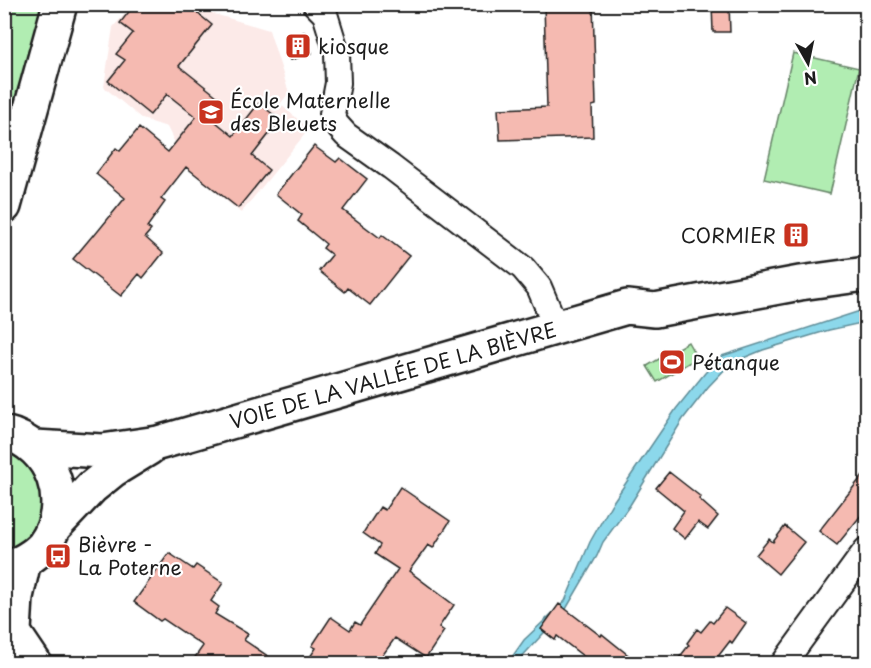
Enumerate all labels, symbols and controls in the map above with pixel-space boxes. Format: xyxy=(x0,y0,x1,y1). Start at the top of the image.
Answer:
building icon: kiosque xyxy=(283,31,313,61)
place label: kiosque xyxy=(318,31,389,61)
north arrow xyxy=(778,33,838,93)
text: N xyxy=(802,66,819,92)
place label: École Maternelle des Bleuets xyxy=(230,85,391,138)
school or university icon: École Maternelle des Bleuets xyxy=(196,97,226,127)
place label: CORMIER xyxy=(681,220,776,250)
building icon: CORMIER xyxy=(781,220,811,250)
street label: VOIE DE LA VALLÉE DE LA BIÈVRE xyxy=(226,314,560,436)
sports icon: Pétanque xyxy=(657,347,687,377)
place label: Pétanque xyxy=(692,347,780,377)
place label: Bièvre - La Poterne xyxy=(78,529,182,582)
bus stop icon: Bièvre - La Poterne xyxy=(43,541,73,571)

